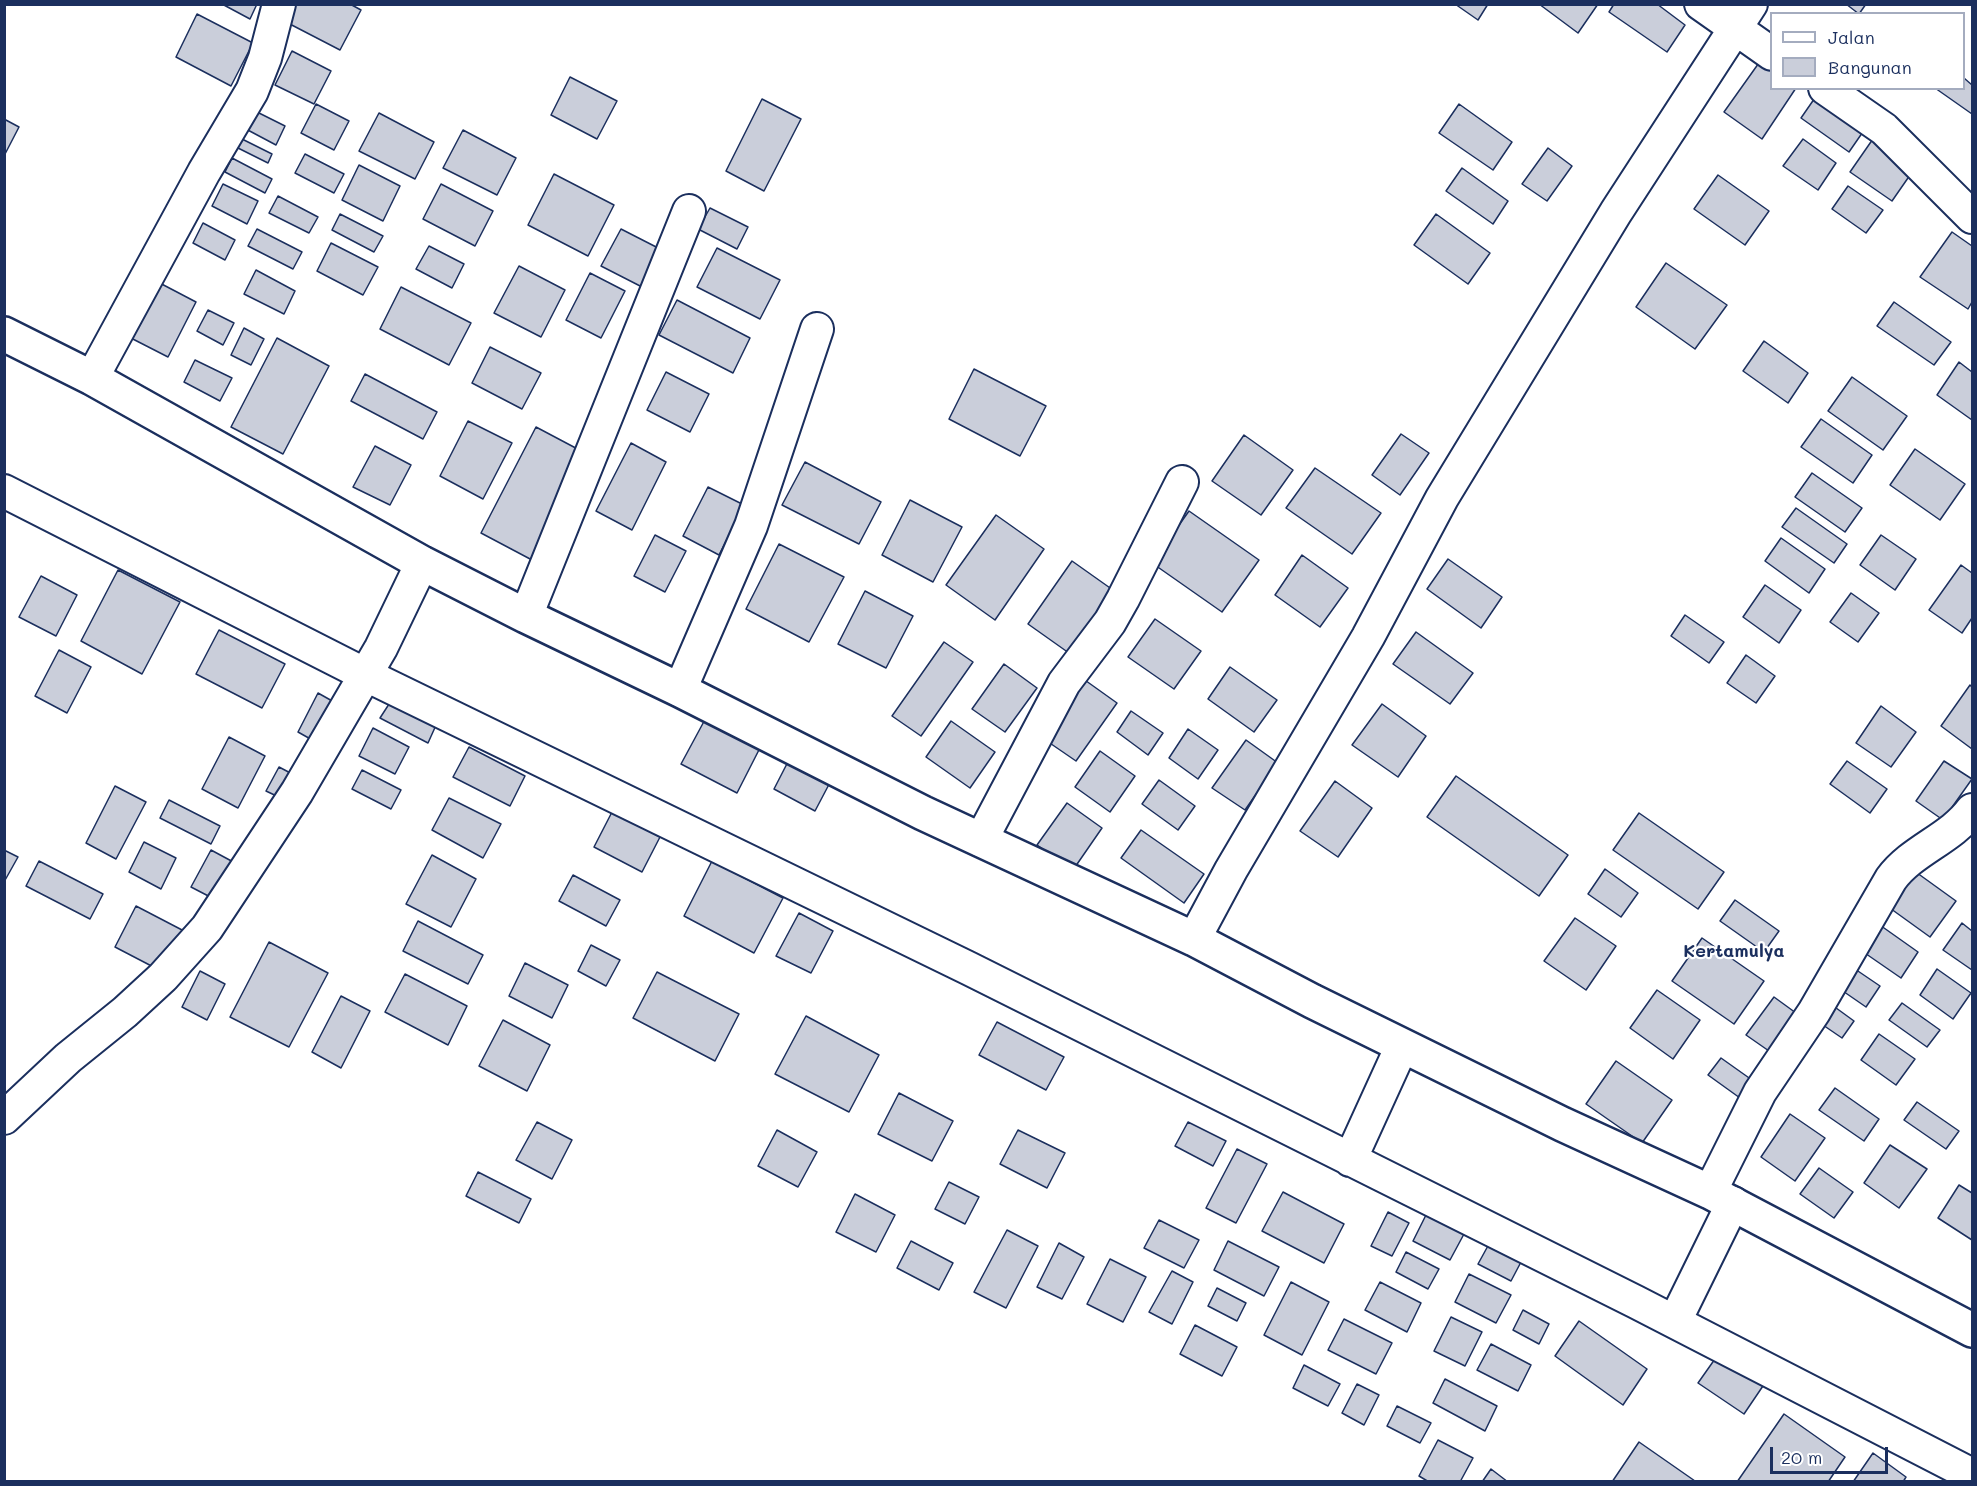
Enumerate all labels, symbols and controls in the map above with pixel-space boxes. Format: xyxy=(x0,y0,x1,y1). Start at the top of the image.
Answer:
legend xyxy=(1770,12,1965,90)
text: Jalan xyxy=(1828,25,1875,49)
text: Bangunan xyxy=(1828,55,1912,79)
district label: Kertamulya xyxy=(1683,940,1785,962)
scale bar xyxy=(1773,1435,1892,1473)
text: 20 m xyxy=(1781,1445,1822,1469)

